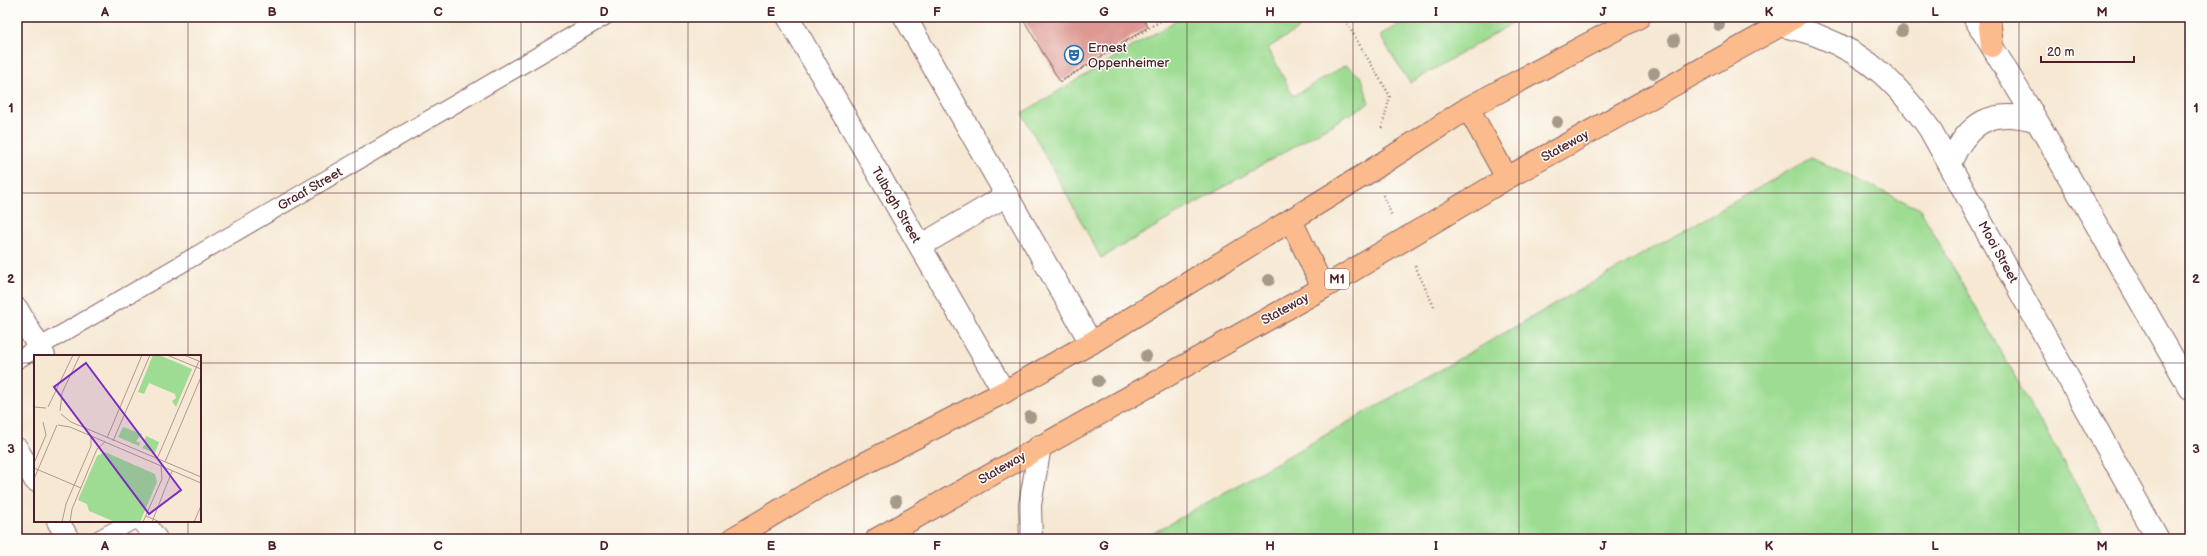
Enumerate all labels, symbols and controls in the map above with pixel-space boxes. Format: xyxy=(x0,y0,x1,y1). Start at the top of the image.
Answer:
text: A xyxy=(100,4,109,20)
text: B xyxy=(267,4,277,20)
text: C xyxy=(433,4,443,20)
text: D xyxy=(599,4,609,20)
text: E xyxy=(767,4,776,20)
text: F xyxy=(933,4,941,20)
text: G xyxy=(1099,4,1109,20)
text: H xyxy=(1265,4,1275,20)
text: I xyxy=(1434,4,1438,20)
text: J xyxy=(1599,4,1607,20)
text: K xyxy=(1765,4,1774,20)
text: L xyxy=(1931,4,1939,20)
text: M xyxy=(2096,4,2108,20)
scale bar xyxy=(2041,38,2134,64)
place label: Ernest Oppenheimer xyxy=(1088,40,1169,71)
theatre icon: Ernest Oppenheimer xyxy=(1063,44,1085,66)
text: 20 m xyxy=(2047,45,2074,60)
text: 1 xyxy=(8,100,14,116)
text: 1 xyxy=(2193,100,2199,116)
street label: Stateway xyxy=(1538,126,1592,166)
street label: Graaf Street xyxy=(275,164,345,214)
street label: Tulbagh Street xyxy=(868,164,924,246)
street label: Mooi Street xyxy=(1975,218,2021,286)
road number: M1 xyxy=(1325,269,1349,289)
text: 2 xyxy=(7,271,15,287)
text: 2 xyxy=(2192,271,2200,287)
street label: Stateway xyxy=(1258,289,1312,329)
inset map xyxy=(34,355,201,522)
text: 3 xyxy=(7,441,15,457)
text: 3 xyxy=(2192,441,2200,457)
street label: Stateway xyxy=(975,448,1029,488)
text: A xyxy=(100,538,109,554)
text: B xyxy=(267,538,277,554)
text: C xyxy=(433,538,443,554)
text: D xyxy=(599,538,609,554)
text: E xyxy=(767,538,776,554)
text: F xyxy=(933,538,941,554)
text: G xyxy=(1099,538,1109,554)
text: H xyxy=(1265,538,1275,554)
text: I xyxy=(1434,538,1438,554)
text: J xyxy=(1599,538,1607,554)
text: K xyxy=(1765,538,1774,554)
text: L xyxy=(1931,538,1939,554)
text: M xyxy=(2096,538,2108,554)

